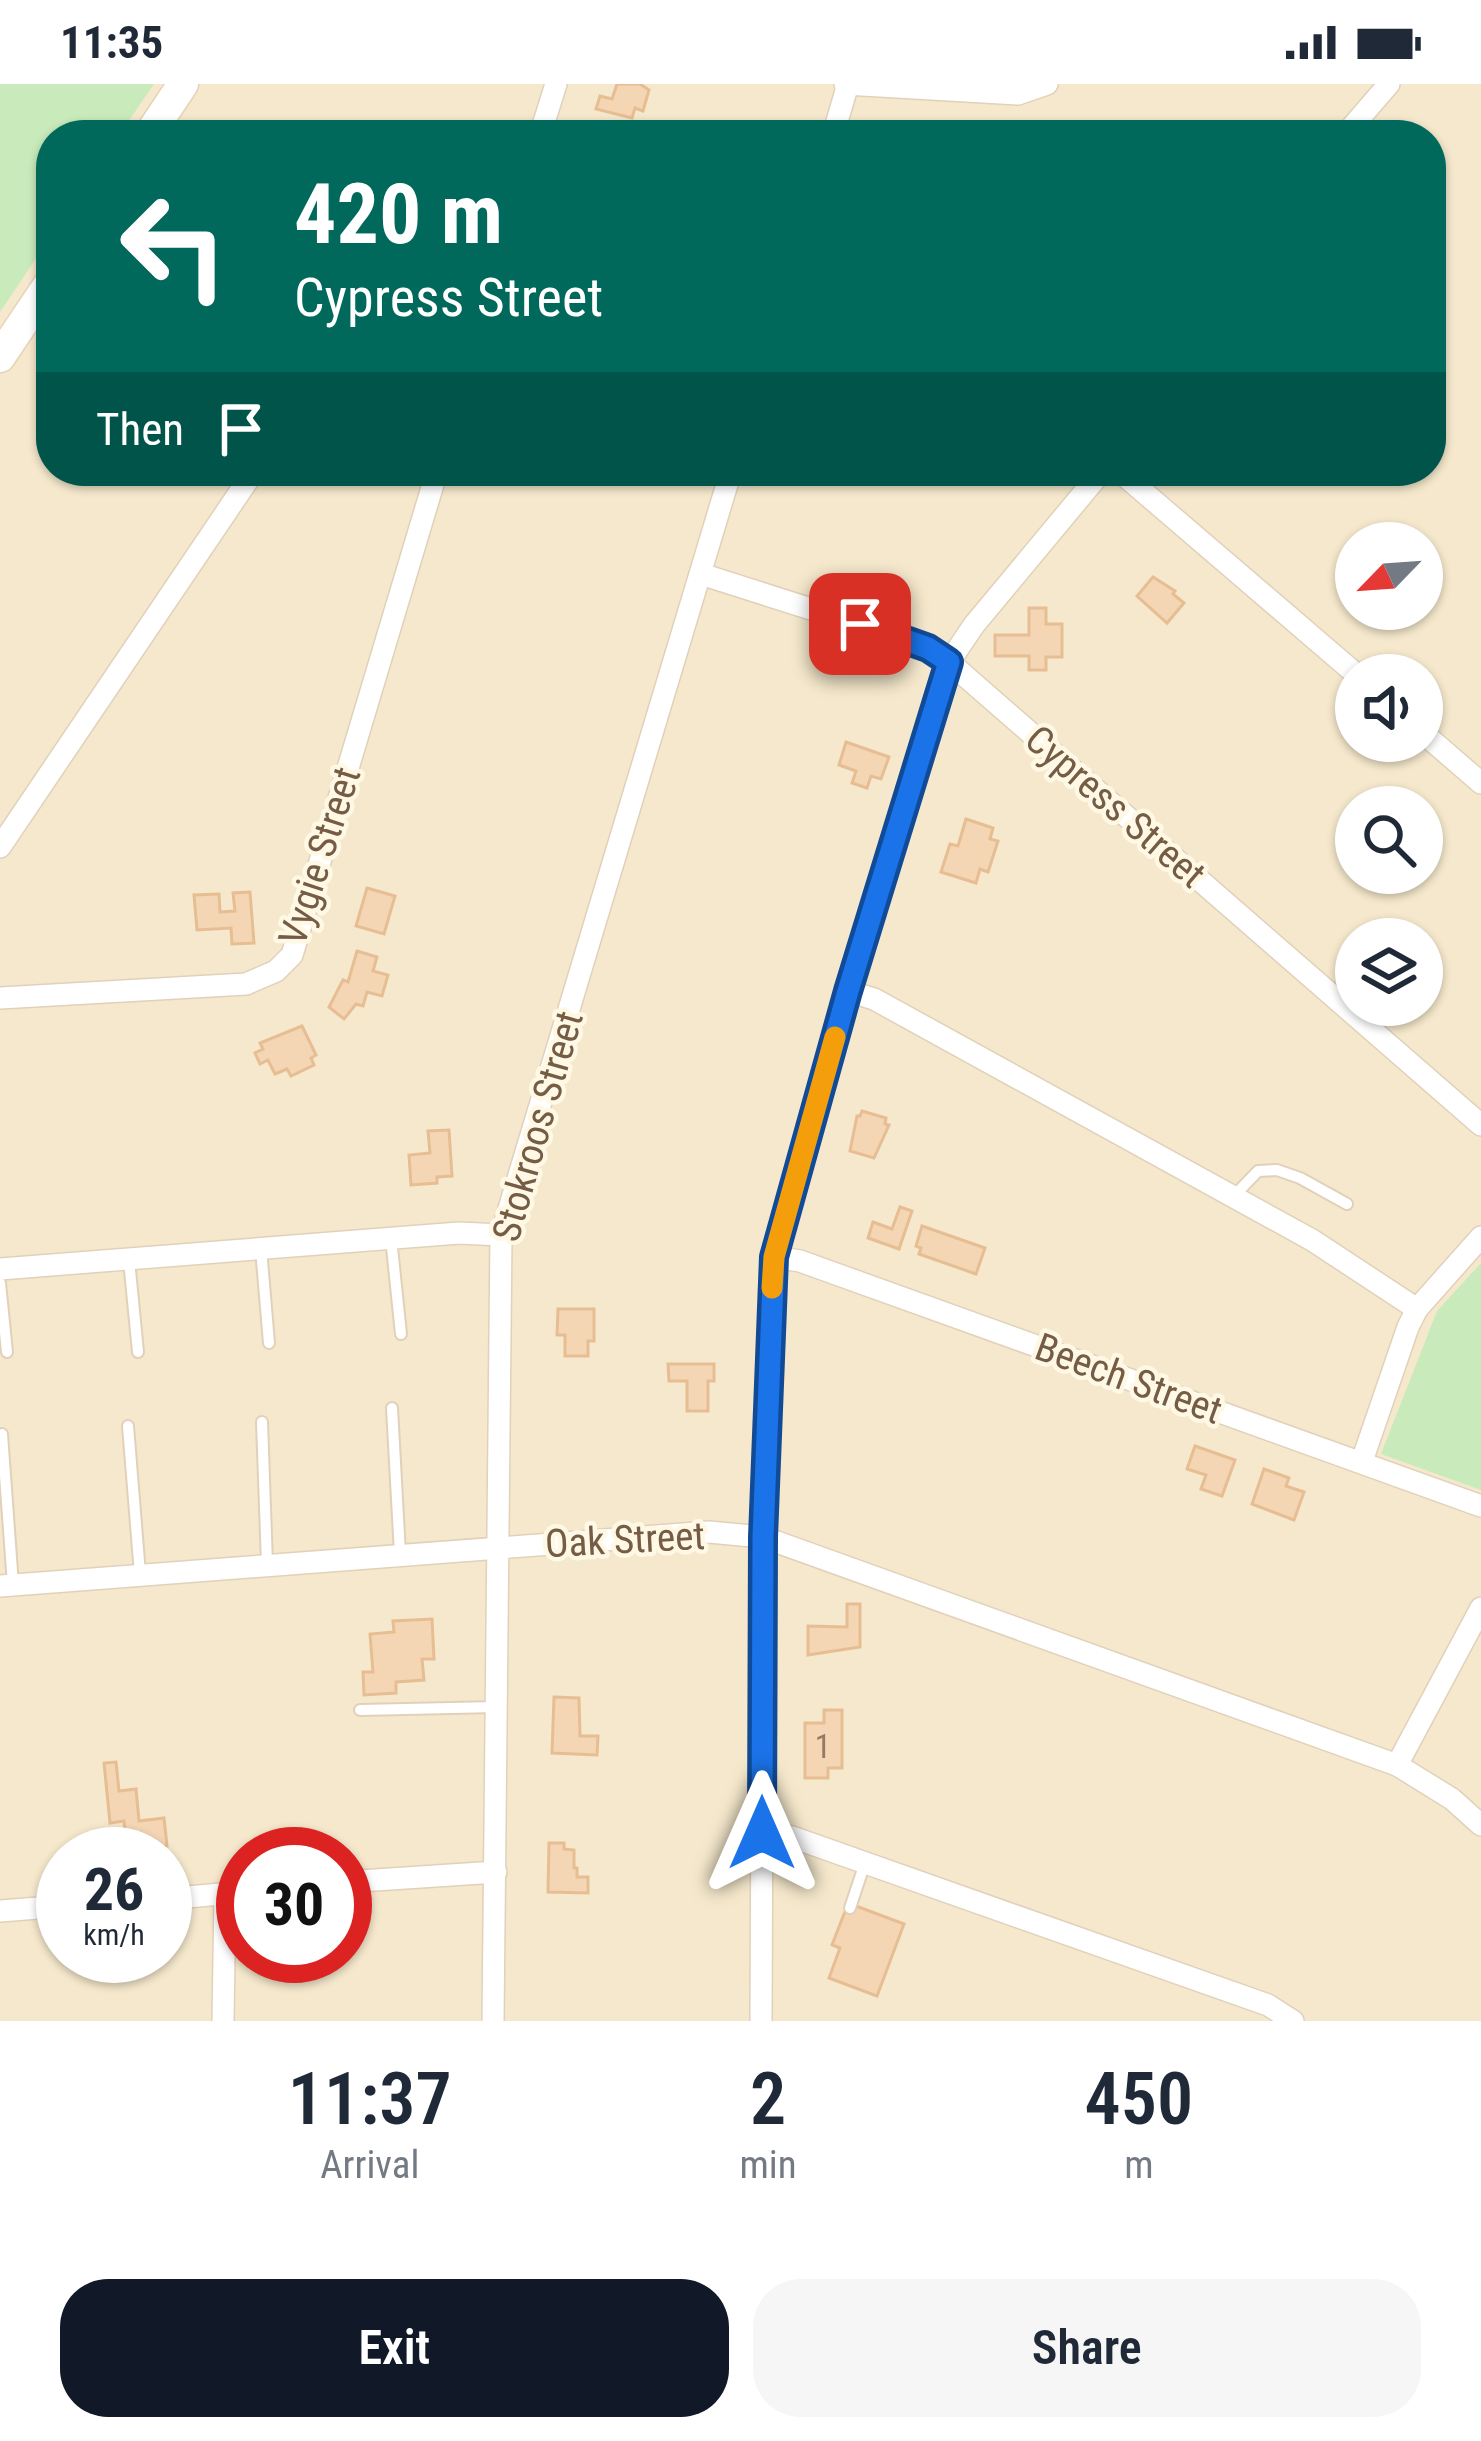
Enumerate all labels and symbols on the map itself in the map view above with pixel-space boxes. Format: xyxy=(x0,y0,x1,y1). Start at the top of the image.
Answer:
north arrow xyxy=(1335,522,1443,630)
pin xyxy=(809,573,911,675)
street label: Cypress Street xyxy=(1016,716,1215,897)
street label: Vygie Street xyxy=(270,761,370,951)
street label: Stokroos Street xyxy=(483,1006,593,1247)
street label: Beech Street xyxy=(1029,1324,1228,1434)
street label: Oak Street xyxy=(544,1513,706,1567)
house number: 1 xyxy=(815,1727,831,1766)
position arrow xyxy=(699,1770,825,1896)
speed limit sign: 30 xyxy=(216,1827,372,1983)

